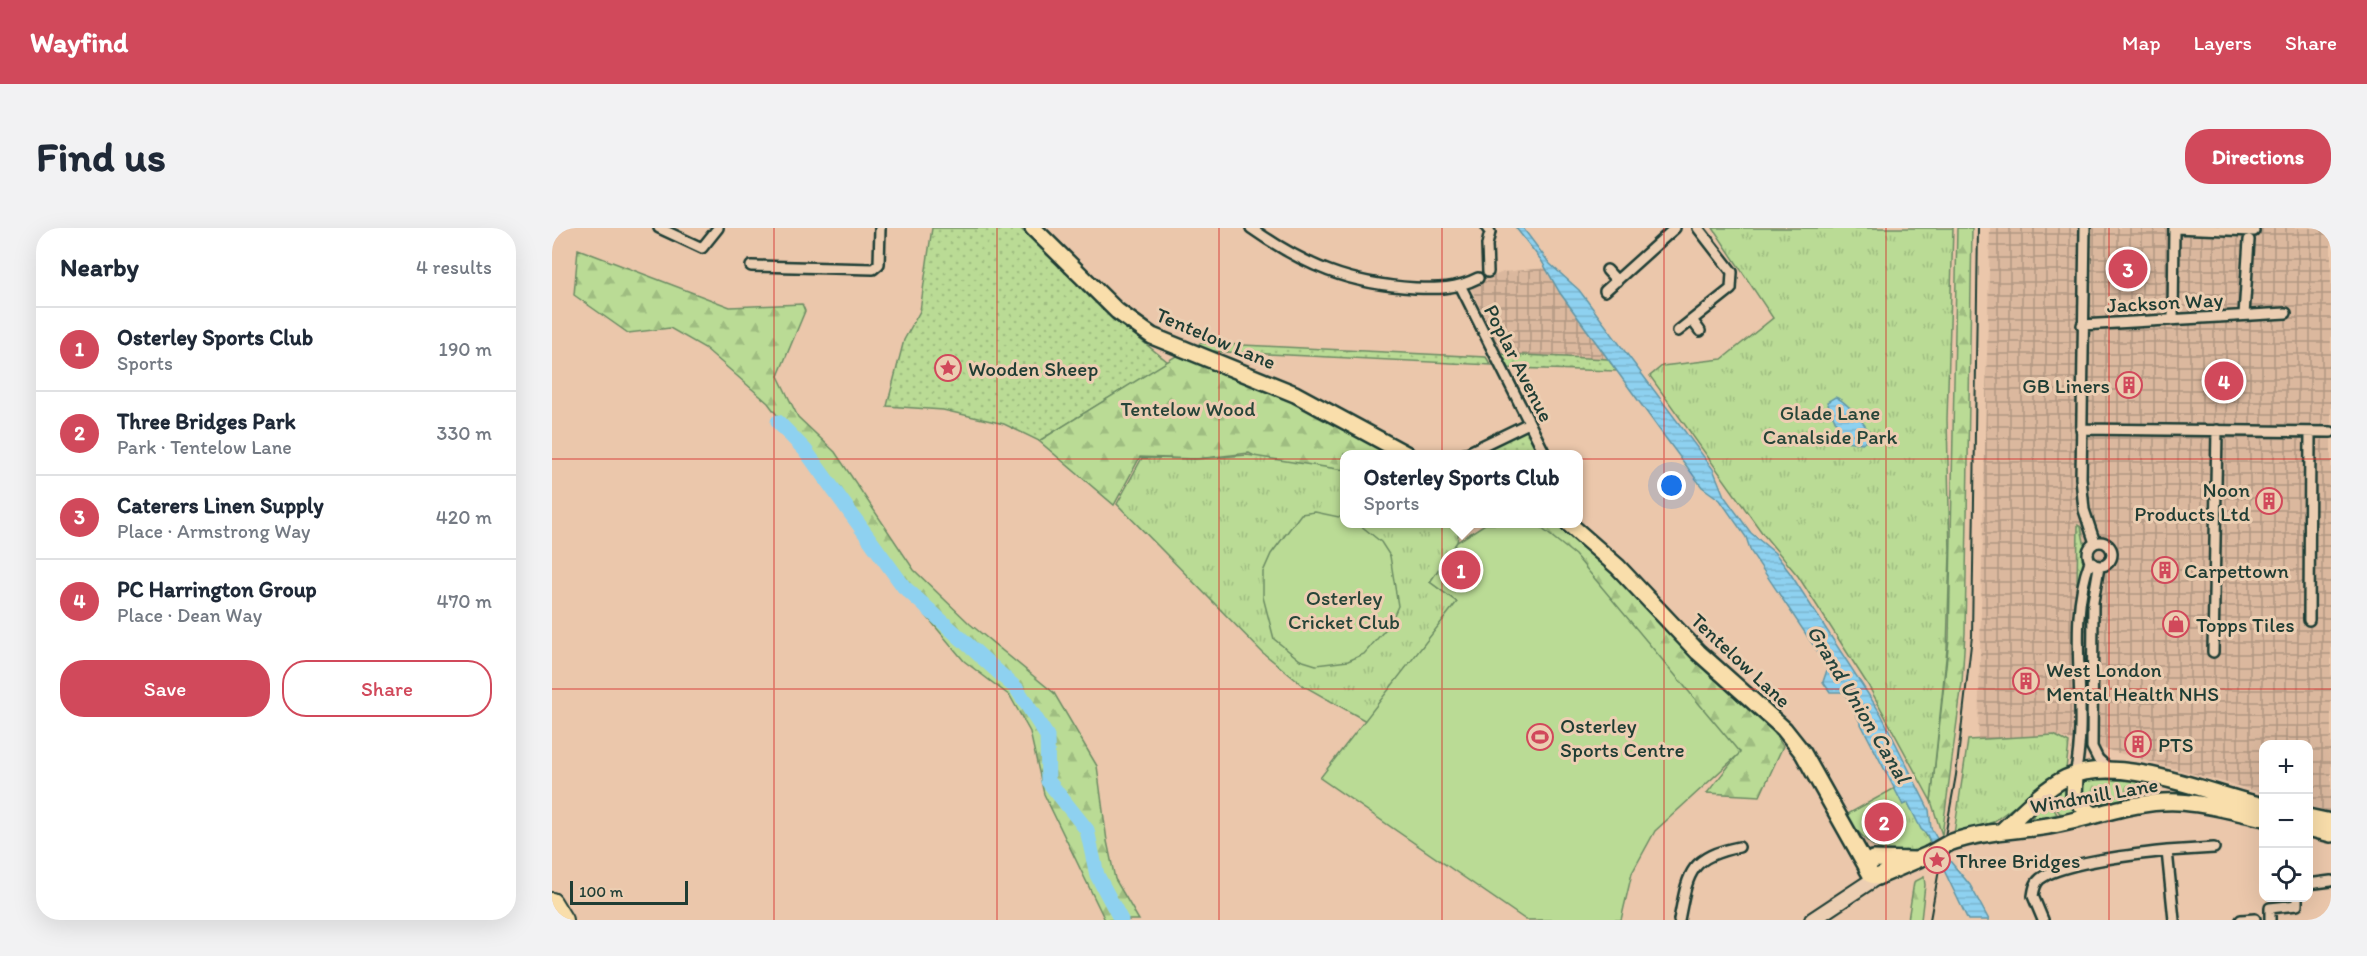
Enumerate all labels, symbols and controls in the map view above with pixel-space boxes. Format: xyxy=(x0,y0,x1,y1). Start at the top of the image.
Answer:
text: Wayfind xyxy=(30,25,128,59)
text: Map xyxy=(2122,30,2161,55)
text: Layers xyxy=(2194,30,2252,55)
text: Share xyxy=(2285,30,2337,55)
button: Directions xyxy=(2185,129,2331,184)
text: Find us xyxy=(36,131,166,182)
pin: 3 xyxy=(2108,246,2148,291)
text: Nearby xyxy=(60,251,139,283)
text: 4 results xyxy=(416,255,492,279)
street label: Jackson Way xyxy=(2106,286,2224,318)
street label: Poplar Avenue xyxy=(1479,300,1559,426)
street label: Tentelow Lane xyxy=(1152,302,1280,374)
text: Osterley Sports Club xyxy=(117,324,313,351)
text: 1 xyxy=(75,337,84,361)
text: 190 m xyxy=(439,337,492,361)
text: Sports xyxy=(117,351,173,375)
place icon: Wooden Sheep xyxy=(933,353,963,383)
place label: Wooden Sheep xyxy=(968,356,1098,381)
pin: 4 xyxy=(2204,358,2244,404)
building icon: GB Liners xyxy=(2114,370,2144,400)
place label: GB Liners xyxy=(2022,373,2110,398)
park label: Tentelow Wood xyxy=(1121,396,1255,421)
park label: Glade Lane Canalside Park xyxy=(1763,400,1897,449)
text: Three Bridges Park xyxy=(117,408,296,435)
text: 2 xyxy=(74,421,85,445)
text: 330 m xyxy=(437,421,492,445)
text: Park · Tentelow Lane xyxy=(117,435,292,459)
popup xyxy=(1340,450,1583,528)
text: Osterley Sports Club xyxy=(1363,464,1560,491)
your location xyxy=(1657,471,1686,500)
place label: Noon Products Ltd xyxy=(2134,477,2250,526)
building icon: Noon Products Ltd xyxy=(2254,486,2284,516)
text: Sports xyxy=(1363,491,1419,515)
text: Caterers Linen Supply xyxy=(117,492,324,519)
text: 3 xyxy=(74,505,85,529)
text: 420 m xyxy=(436,505,492,529)
text: Place · Armstrong Way xyxy=(117,519,310,543)
pin: 1 xyxy=(1442,548,1480,592)
building icon: Carpettown xyxy=(2150,555,2180,585)
place label: Carpettown xyxy=(2184,558,2289,583)
text: PC Harrington Group xyxy=(117,576,317,603)
park label: Osterley Cricket Club xyxy=(1288,585,1400,634)
text: 4 xyxy=(73,589,86,613)
text: 470 m xyxy=(436,589,492,613)
text: Place · Dean Way xyxy=(117,603,262,627)
street label: Tentelow Lane xyxy=(1686,607,1796,713)
shop icon: Topps Tiles xyxy=(2161,609,2191,639)
place label: Topps Tiles xyxy=(2196,612,2295,637)
water label: Grand Union Canal xyxy=(1801,620,1918,789)
place label: West London Mental Health NHS xyxy=(2046,657,2219,706)
button: Save xyxy=(60,660,270,717)
button: Share xyxy=(282,660,492,717)
building icon: West London Mental Health NHS xyxy=(2011,666,2041,696)
place label: Osterley Sports Centre xyxy=(1560,713,1685,762)
sports icon: Osterley Sports Centre xyxy=(1525,722,1555,752)
building icon: PTS xyxy=(2123,729,2153,759)
place label: PTS xyxy=(2158,732,2194,757)
map controls xyxy=(2259,740,2313,902)
button: + xyxy=(2259,740,2313,794)
street label: Windmill Lane xyxy=(2028,771,2160,819)
button: − xyxy=(2259,794,2313,848)
pin: 2 xyxy=(1864,800,1904,844)
place icon: Three Bridges xyxy=(1922,845,1952,875)
place label: Three Bridges xyxy=(1956,848,2080,873)
button: locate xyxy=(2259,848,2313,902)
scale bar xyxy=(570,878,688,906)
text: 100 m xyxy=(579,882,623,901)

